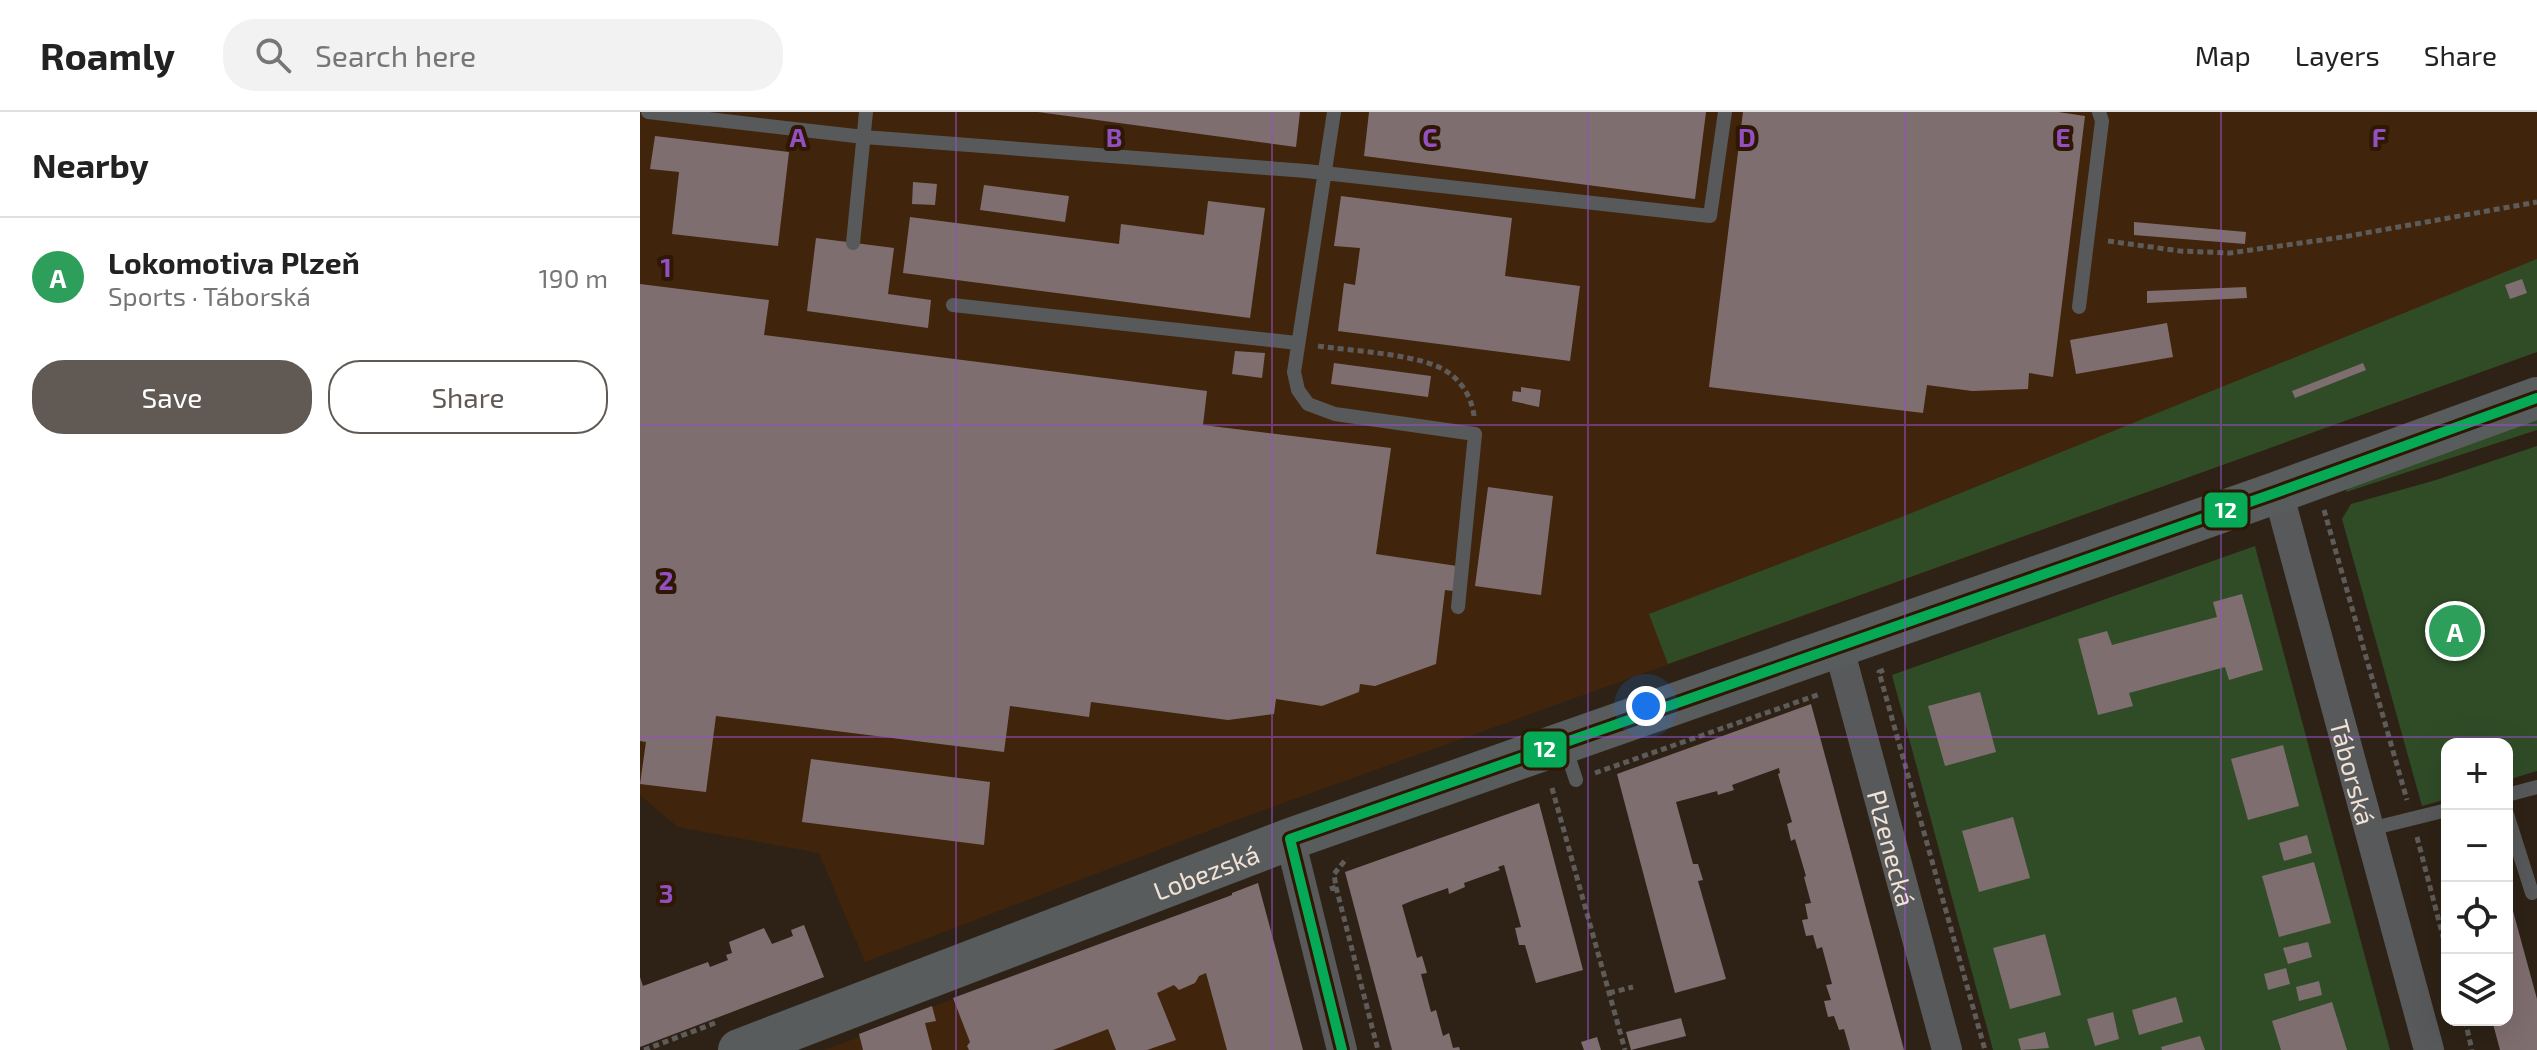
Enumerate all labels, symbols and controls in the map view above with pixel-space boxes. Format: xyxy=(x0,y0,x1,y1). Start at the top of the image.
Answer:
search box xyxy=(223,19,783,91)
text: Roamly xyxy=(40,32,175,78)
icon: search xyxy=(251,33,295,77)
text: Search here xyxy=(315,37,476,73)
text: Map xyxy=(2195,38,2251,72)
text: Layers xyxy=(2295,38,2380,72)
text: Share xyxy=(2424,38,2497,72)
text: A xyxy=(790,121,807,152)
text: B xyxy=(1106,121,1122,152)
text: C xyxy=(1422,121,1438,152)
text: D xyxy=(1738,121,1756,152)
text: E xyxy=(2055,121,2071,152)
text: F xyxy=(2372,121,2386,152)
text: Nearby xyxy=(32,144,149,185)
text: Lokomotiva Plzeň xyxy=(108,244,360,280)
text: 1 xyxy=(660,251,672,282)
text: A xyxy=(50,262,66,293)
text: 190 m xyxy=(539,262,608,293)
text: Sports · Táborská xyxy=(108,280,311,311)
button: Save xyxy=(32,360,312,434)
button: Share xyxy=(328,360,608,434)
line badge: 12 xyxy=(2203,491,2249,529)
text: 12 xyxy=(2215,496,2237,522)
text: 2 xyxy=(658,564,674,595)
pin: A xyxy=(2429,601,2481,661)
your location xyxy=(1626,686,1666,726)
street label: Táborská xyxy=(2325,716,2383,828)
line badge: 12 xyxy=(1522,730,1568,769)
text: 12 xyxy=(1534,735,1556,761)
map controls xyxy=(2441,738,2513,1026)
button: + xyxy=(2441,738,2513,810)
street label: Plzenecká xyxy=(1862,786,1923,910)
button: − xyxy=(2441,810,2513,882)
street label: Lobezská xyxy=(1149,837,1263,905)
text: 3 xyxy=(659,877,673,908)
button: locate xyxy=(2441,882,2513,954)
button: layers xyxy=(2441,954,2513,1026)

